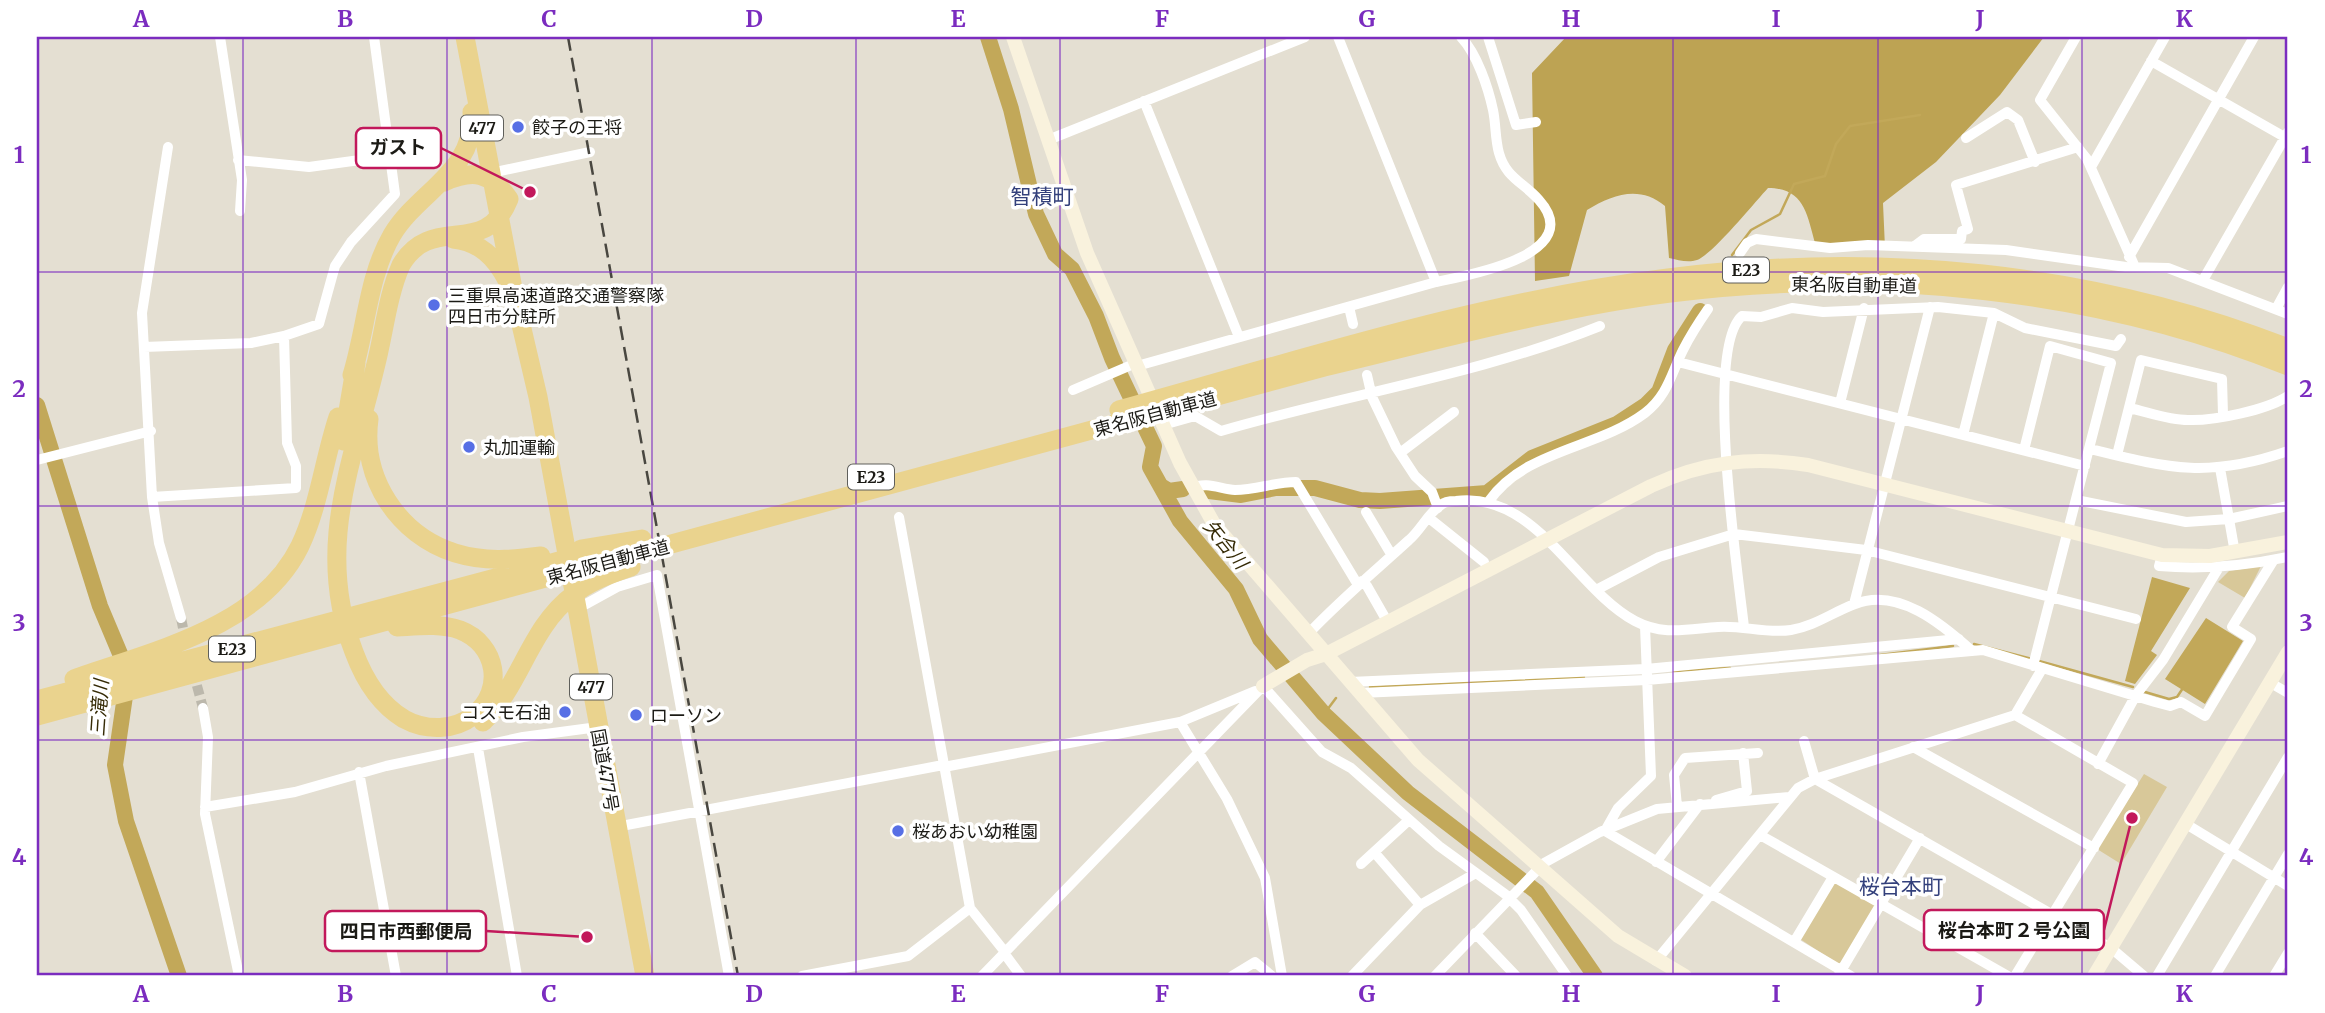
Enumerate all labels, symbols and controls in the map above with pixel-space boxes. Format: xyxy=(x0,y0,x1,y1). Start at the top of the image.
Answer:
text: A xyxy=(132,4,150,33)
text: B xyxy=(337,4,353,33)
text: C xyxy=(541,4,557,33)
text: D xyxy=(745,4,763,33)
text: E xyxy=(950,4,966,33)
text: F xyxy=(1155,4,1169,33)
text: G xyxy=(1359,4,1376,33)
text: H xyxy=(1562,4,1581,33)
text: I xyxy=(1771,4,1781,33)
text: J xyxy=(1974,4,1985,33)
text: K xyxy=(2175,4,2193,33)
road number: 477 xyxy=(461,116,503,140)
place label: 餃子の王将 xyxy=(532,116,622,139)
marker: 餃子の王将 xyxy=(510,119,526,135)
callout: ガスト xyxy=(356,128,441,168)
text: ガスト xyxy=(369,135,427,159)
text: 1 xyxy=(14,140,25,169)
text: 1 xyxy=(2301,140,2312,169)
district label: 智積町 xyxy=(1011,183,1074,210)
road number: E23 xyxy=(1723,258,1769,282)
street label: 東名阪自動車道 xyxy=(1791,272,1917,298)
place label: 三重県高速道路交通警察隊 四日市分駐所 xyxy=(448,284,664,328)
marker: 三重県高速道路交通警察隊 四日市分駐所 xyxy=(426,297,442,313)
text: 2 xyxy=(12,374,26,403)
text: 2 xyxy=(2299,374,2313,403)
street label: 東名阪自動車道 xyxy=(1091,387,1219,441)
place label: 丸加運輸 xyxy=(483,436,555,459)
marker: 丸加運輸 xyxy=(461,439,477,455)
road number: E23 xyxy=(848,464,894,490)
water label: 矢合川 xyxy=(1199,514,1255,575)
street label: 東名阪自動車道 xyxy=(544,535,672,589)
text: 3 xyxy=(12,608,26,637)
text: 3 xyxy=(2299,608,2313,637)
road number: E23 xyxy=(209,636,255,662)
road number: 477 xyxy=(570,674,612,700)
water label: 三滝川 xyxy=(85,677,113,737)
place label: コスモ石油 xyxy=(461,701,551,724)
marker: コスモ石油 xyxy=(557,704,573,720)
place label: ローソン xyxy=(650,704,722,727)
marker: ローソン xyxy=(628,707,644,723)
street label: 国道477号 xyxy=(586,727,624,813)
place label: 桜あおい幼稚園 xyxy=(912,820,1038,843)
marker: 桜あおい幼稚園 xyxy=(890,823,906,839)
text: 4 xyxy=(12,842,27,871)
text: 4 xyxy=(2299,842,2314,871)
district label: 桜台本町 xyxy=(1859,873,1943,900)
callout: 桜台本町２号公園 xyxy=(1924,910,2104,950)
callout: 四日市西郵便局 xyxy=(325,911,486,951)
text: 桜台本町２号公園 xyxy=(1938,918,2090,942)
text: 四日市西郵便局 xyxy=(339,919,473,943)
text: A xyxy=(132,979,150,1008)
text: B xyxy=(337,979,353,1008)
text: C xyxy=(541,979,557,1008)
text: D xyxy=(745,979,763,1008)
text: E xyxy=(950,979,966,1008)
text: F xyxy=(1155,979,1169,1008)
text: G xyxy=(1359,979,1376,1008)
text: H xyxy=(1562,979,1581,1008)
text: I xyxy=(1771,979,1781,1008)
text: J xyxy=(1974,979,1985,1008)
text: K xyxy=(2175,979,2193,1008)

